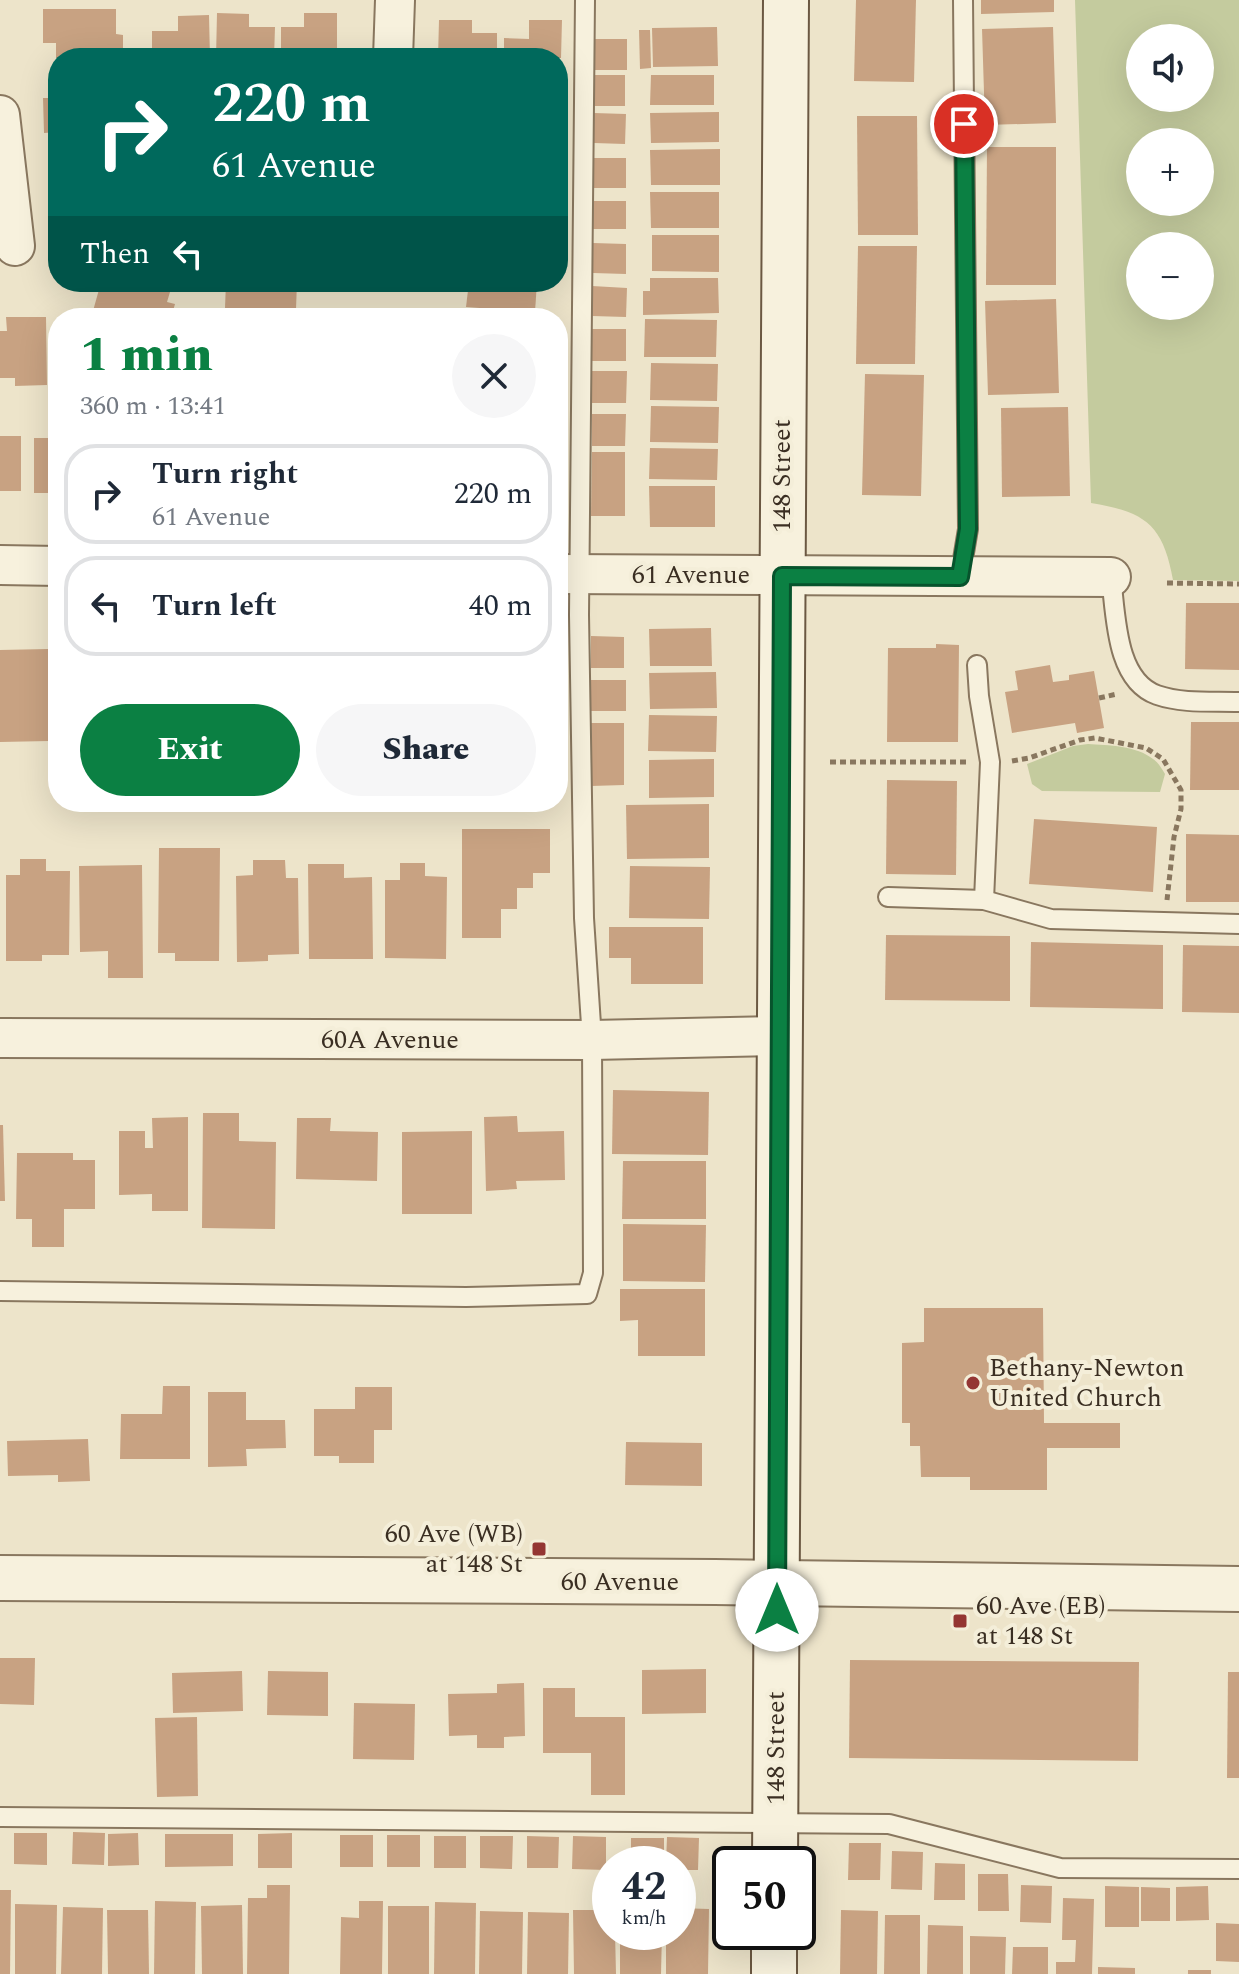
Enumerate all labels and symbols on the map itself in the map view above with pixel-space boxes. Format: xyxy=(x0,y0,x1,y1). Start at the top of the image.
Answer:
pin xyxy=(930,90,998,158)
street label: 148 Street xyxy=(762,419,802,533)
street label: 61 Avenue xyxy=(632,555,750,595)
street label: 60A Avenue xyxy=(321,1020,459,1060)
place label: Bethany-Newton United Church xyxy=(989,1348,1184,1418)
marker: Bethany-Newton United Church xyxy=(964,1374,982,1392)
place label: 60 Ave (WB) at 148 St xyxy=(385,1514,523,1584)
marker: 60 Ave (WB) at 148 St xyxy=(530,1540,548,1558)
street label: 60 Avenue xyxy=(561,1562,679,1602)
position arrow xyxy=(735,1568,819,1652)
place label: 60 Ave (EB) at 148 St xyxy=(976,1586,1106,1656)
marker: 60 Ave (EB) at 148 St xyxy=(951,1612,969,1630)
street label: 148 Street xyxy=(756,1691,796,1805)
speed limit sign: 50 xyxy=(712,1846,816,1950)

